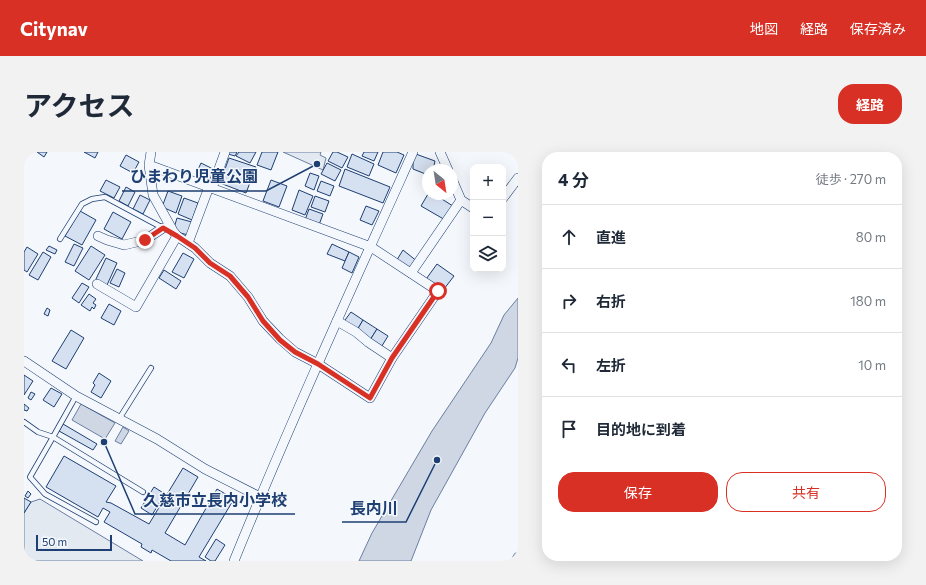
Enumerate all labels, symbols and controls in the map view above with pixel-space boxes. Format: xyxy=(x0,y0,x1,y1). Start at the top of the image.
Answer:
text: Citynav xyxy=(20,17,88,40)
text: 地図 xyxy=(750,20,778,37)
text: 経路 xyxy=(800,20,828,37)
text: 保存済み xyxy=(850,20,906,37)
button: 経路 xyxy=(838,84,902,124)
text: アクセス xyxy=(24,88,135,122)
callout: ひまわり児童公園 xyxy=(122,163,266,191)
north arrow xyxy=(422,164,458,200)
map controls xyxy=(470,164,506,272)
button: + xyxy=(470,164,506,200)
text: ひまわり児童公園 xyxy=(130,166,258,185)
text: 4 分 xyxy=(558,169,589,190)
text: 徒歩 · 270 m xyxy=(816,171,886,187)
button: − xyxy=(470,200,506,236)
icon: ahead xyxy=(558,226,580,248)
text: 直進 xyxy=(596,228,626,246)
text: 80 m xyxy=(856,229,886,245)
route end xyxy=(136,231,154,249)
button: layers xyxy=(470,236,506,272)
route start xyxy=(429,282,447,300)
icon: right xyxy=(558,290,580,312)
text: 右折 xyxy=(596,292,626,310)
text: 180 m xyxy=(850,293,886,309)
icon: left xyxy=(558,354,580,376)
text: 左折 xyxy=(596,356,626,374)
text: 10 m xyxy=(858,357,886,373)
icon: arrive xyxy=(558,418,580,440)
text: 目的地に到着 xyxy=(596,420,686,438)
button: 保存 xyxy=(558,472,718,512)
button: 共有 xyxy=(726,472,886,512)
callout: 久慈市立長内小学校 xyxy=(135,486,295,514)
text: 久慈市立長内小学校 xyxy=(143,490,287,509)
callout: 長内川 xyxy=(342,494,406,522)
text: 長内川 xyxy=(350,498,398,517)
scale bar xyxy=(36,533,112,552)
text: 50 m xyxy=(42,535,67,548)

